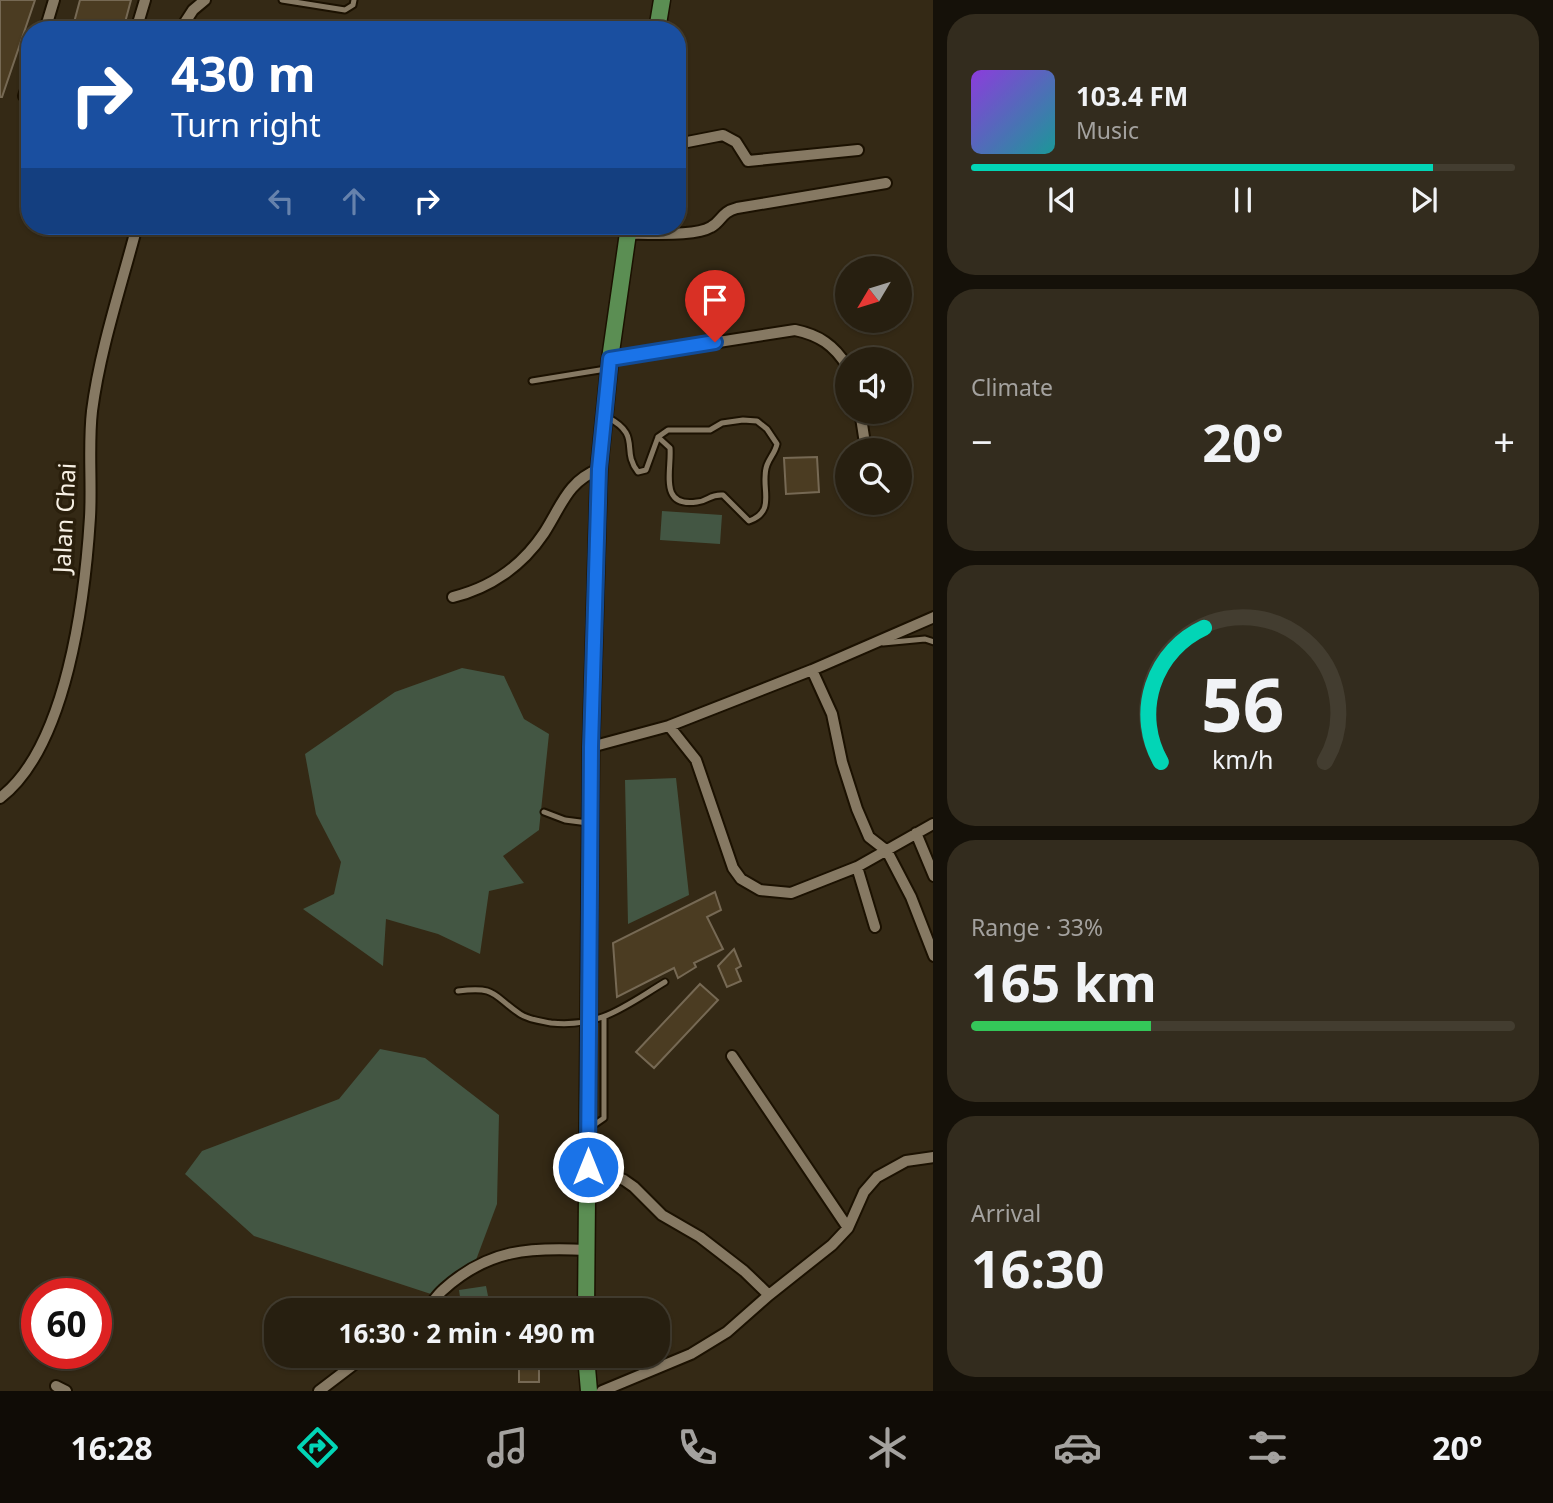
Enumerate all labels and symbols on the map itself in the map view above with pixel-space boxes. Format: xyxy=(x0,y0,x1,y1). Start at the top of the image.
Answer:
north arrow xyxy=(835,256,912,332)
pin xyxy=(685,270,745,342)
street label: Jalan Chai xyxy=(44,462,83,576)
position arrow xyxy=(551,1130,625,1204)
speed limit sign: 60 xyxy=(21,1278,112,1369)

